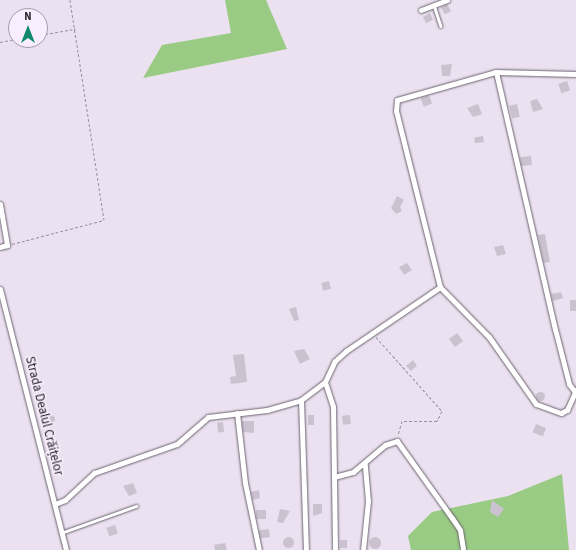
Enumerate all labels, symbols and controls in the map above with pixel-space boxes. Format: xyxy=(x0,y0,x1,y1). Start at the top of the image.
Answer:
north arrow xyxy=(8,8,48,48)
text: N xyxy=(24,9,32,24)
street label: Strada Dealul Crăițelor xyxy=(22,355,66,477)

